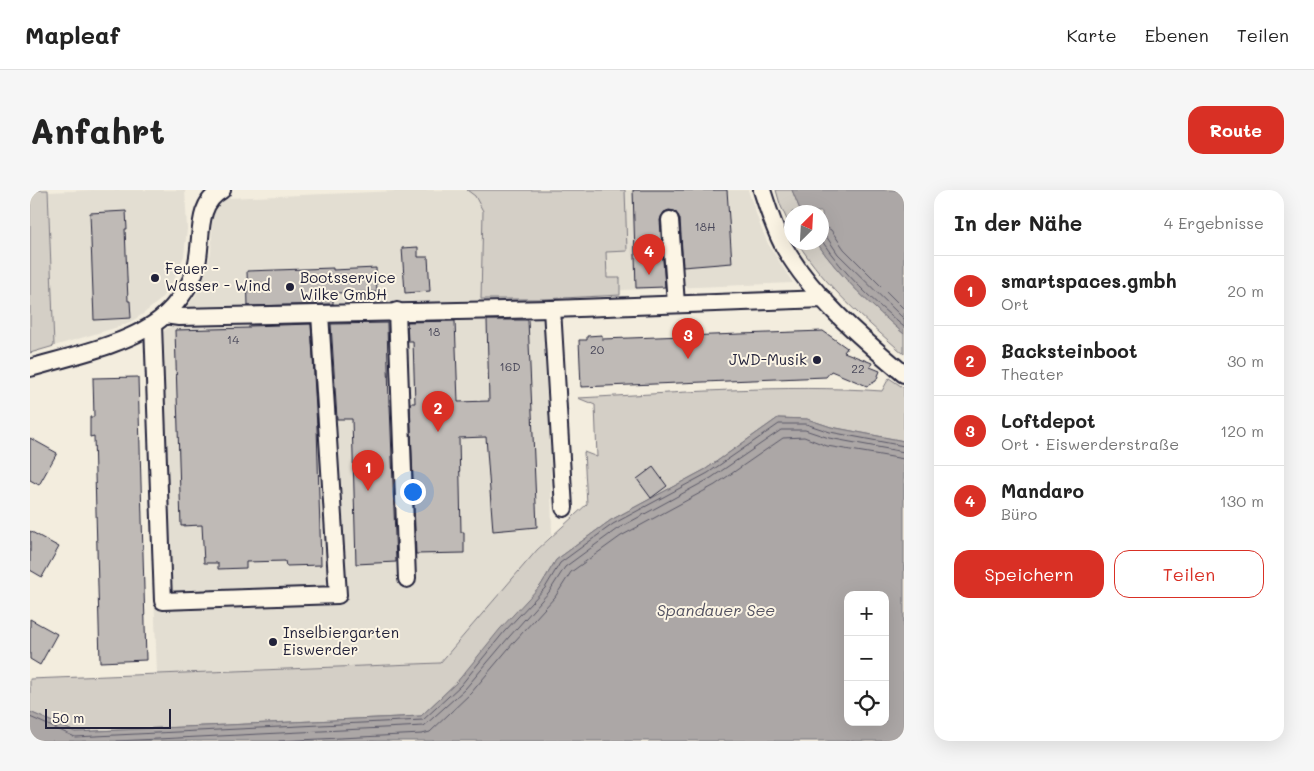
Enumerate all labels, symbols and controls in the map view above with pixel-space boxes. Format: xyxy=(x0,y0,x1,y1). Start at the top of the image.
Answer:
text: Mapleaf xyxy=(25,19,120,50)
text: Karte xyxy=(1066,23,1117,47)
text: Ebenen xyxy=(1145,23,1209,47)
text: Teilen xyxy=(1237,23,1289,47)
button: Route xyxy=(1188,106,1284,154)
text: Anfahrt xyxy=(30,107,165,153)
north arrow xyxy=(784,205,829,250)
text: In der Nähe xyxy=(954,209,1082,236)
text: 4 Ergebnisse xyxy=(1164,212,1264,233)
house number: 18H xyxy=(694,218,716,234)
pin: 4 xyxy=(633,234,665,275)
place label: Feuer - Wasser - Wind xyxy=(165,258,270,295)
place label: Bootsservice Wilke GmbH xyxy=(300,267,396,304)
text: smartspaces.gmbh xyxy=(1001,268,1177,293)
marker: Feuer - Wasser - Wind xyxy=(149,272,161,284)
text: 1 xyxy=(966,280,974,301)
text: 20 m xyxy=(1227,280,1264,301)
marker: Bootsservice Wilke GmbH xyxy=(284,281,296,293)
text: Ort xyxy=(1001,293,1029,314)
pin: 3 xyxy=(672,318,704,359)
house number: 18 xyxy=(428,323,440,339)
house number: 14 xyxy=(227,331,239,347)
text: Backsteinboot xyxy=(1001,338,1137,363)
house number: 20 xyxy=(590,341,605,357)
place label: JWD-Musik xyxy=(729,349,807,369)
text: 2 xyxy=(966,350,974,371)
text: 30 m xyxy=(1227,350,1264,371)
marker: JWD-Musik xyxy=(811,354,823,366)
house number: 16D xyxy=(500,358,520,374)
house number: 22 xyxy=(851,360,865,376)
text: Theater xyxy=(1001,363,1064,384)
pin: 2 xyxy=(422,391,454,432)
text: Loftdepot xyxy=(1001,408,1095,433)
text: 3 xyxy=(965,420,975,441)
text: 120 m xyxy=(1220,420,1264,441)
text: Ort · Eiswerderstraße xyxy=(1001,433,1179,454)
pin: 1 xyxy=(352,450,384,491)
text: Mandaro xyxy=(1001,478,1084,503)
your location xyxy=(400,479,426,505)
text: 4 xyxy=(965,490,975,511)
text: 130 m xyxy=(1220,490,1264,511)
text: Büro xyxy=(1001,503,1037,524)
button: Speichern xyxy=(954,550,1104,598)
button: Teilen xyxy=(1114,550,1264,598)
map controls xyxy=(844,591,889,726)
button: + xyxy=(844,591,889,636)
water label: Spandauer See xyxy=(657,599,775,620)
place label: Inselbiergarten Eiswerder xyxy=(283,622,399,659)
marker: Inselbiergarten Eiswerder xyxy=(267,636,279,648)
button: − xyxy=(844,636,889,681)
button: locate xyxy=(844,681,889,726)
scale bar xyxy=(45,706,171,729)
text: 50 m xyxy=(52,708,84,727)

